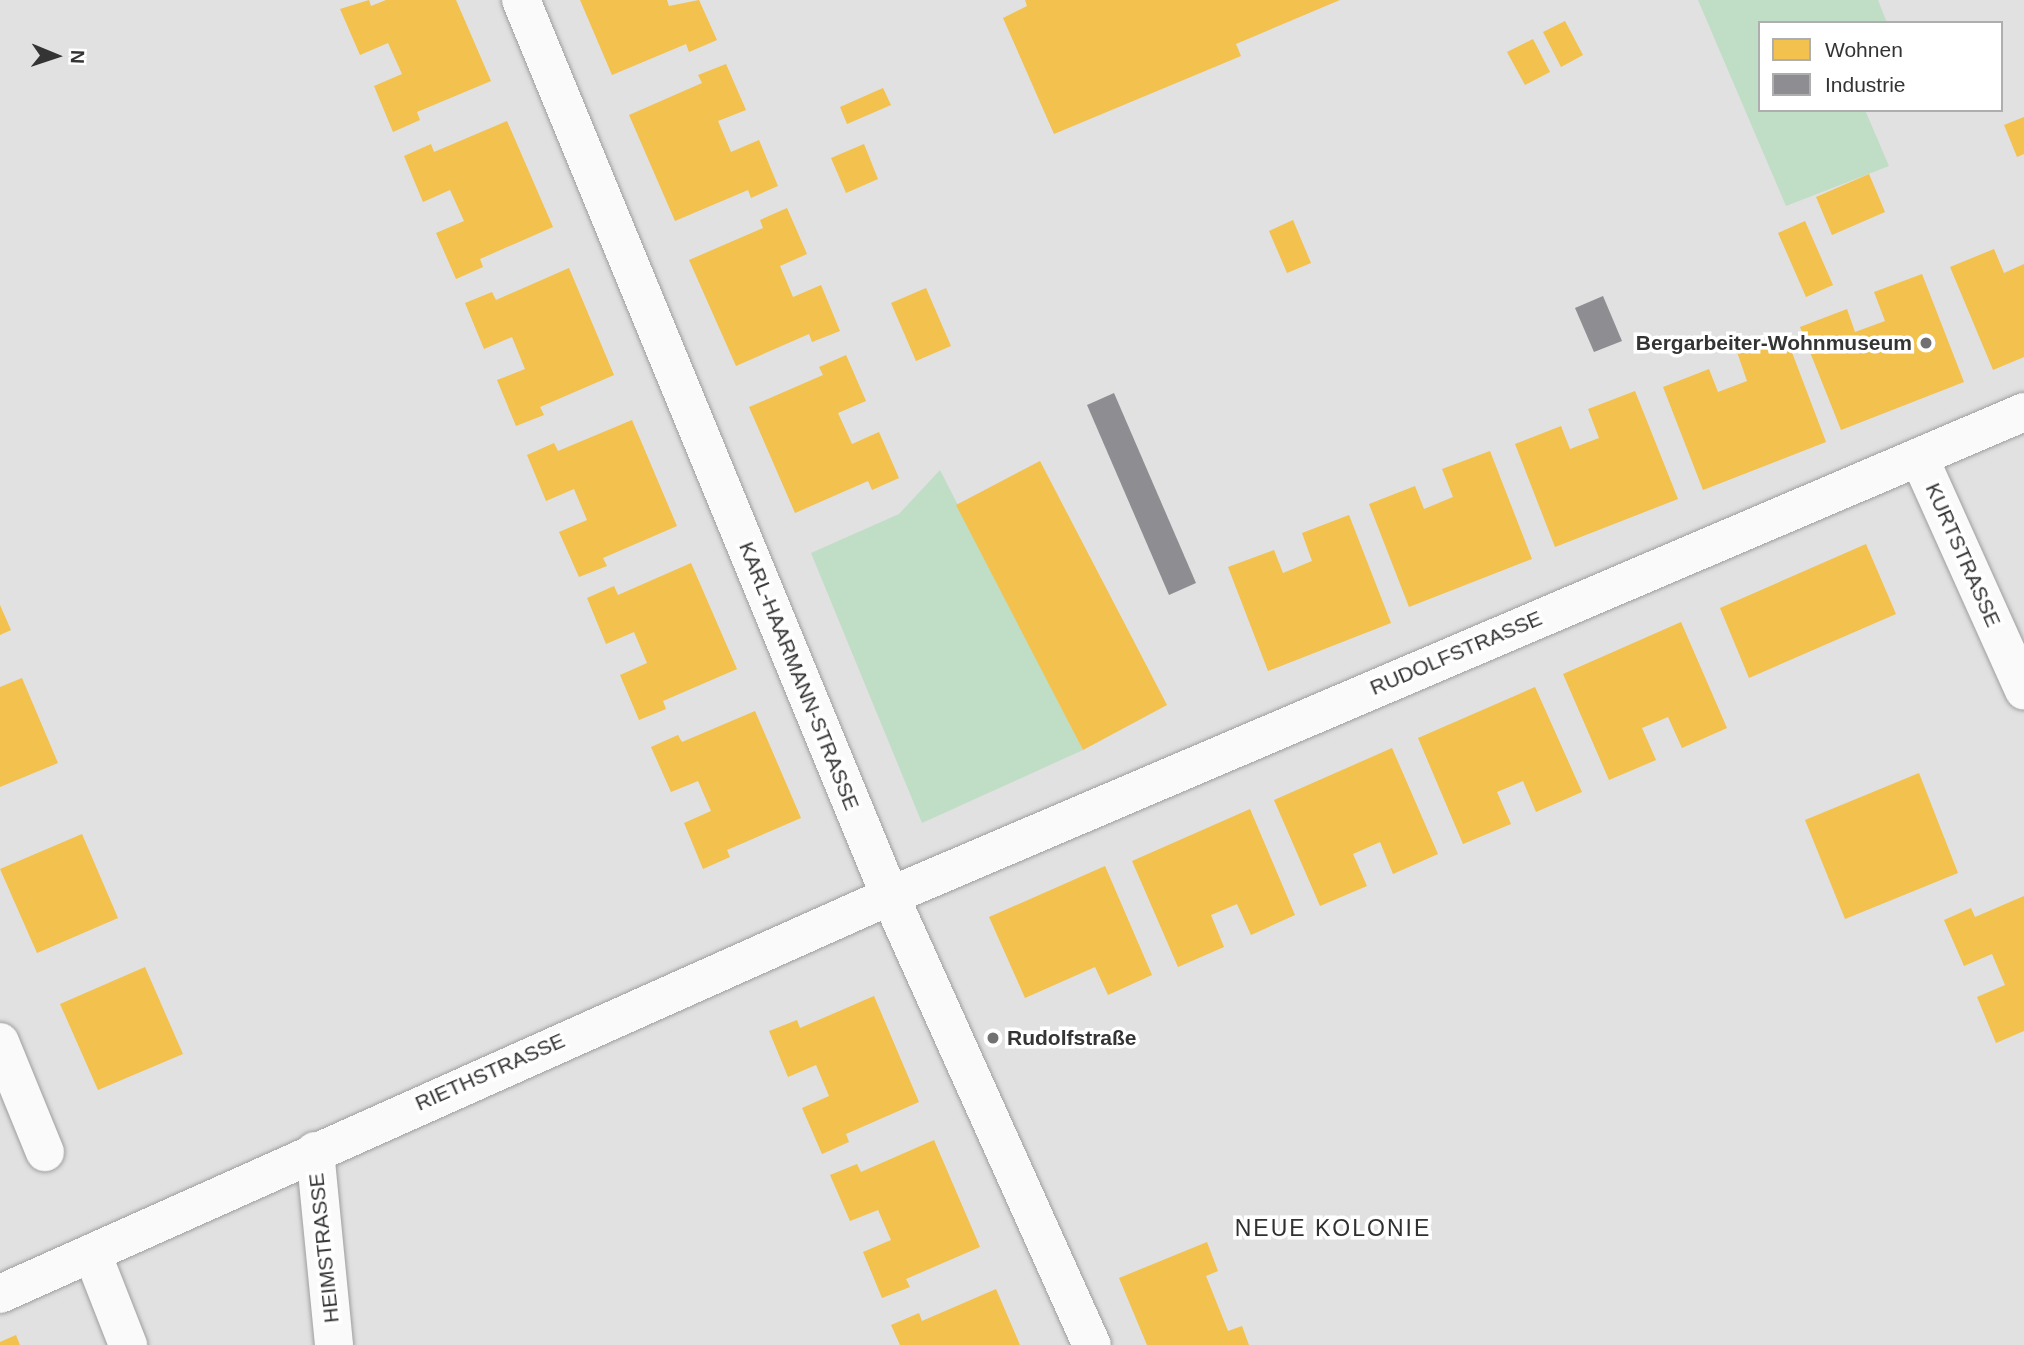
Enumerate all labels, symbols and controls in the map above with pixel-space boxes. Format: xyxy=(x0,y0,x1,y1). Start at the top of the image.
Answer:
north arrow xyxy=(21,21,91,91)
legend xyxy=(1758,21,2003,112)
text: Wohnen xyxy=(1825,38,1903,61)
text: N xyxy=(67,50,88,64)
text: Industrie xyxy=(1825,73,1906,96)
place label: Bergarbeiter-Wohnmuseum xyxy=(1636,330,1912,356)
marker: Bergarbeiter-Wohnmuseum xyxy=(1918,335,1934,351)
street label: KURTSTRASSE xyxy=(1920,479,2006,631)
street label: KARL-HAARMANN-STRASSE xyxy=(734,538,864,814)
street label: RUDOLFSTRASSE xyxy=(1366,605,1546,701)
place label: Rudolfstraße xyxy=(1007,1025,1137,1051)
street label: RIETHSTRASSE xyxy=(411,1028,569,1116)
marker: Rudolfstraße xyxy=(985,1030,1001,1046)
street label: HEIMSTRASSE xyxy=(304,1172,344,1324)
district label: NEUE KOLONIE xyxy=(1236,1214,1430,1242)

